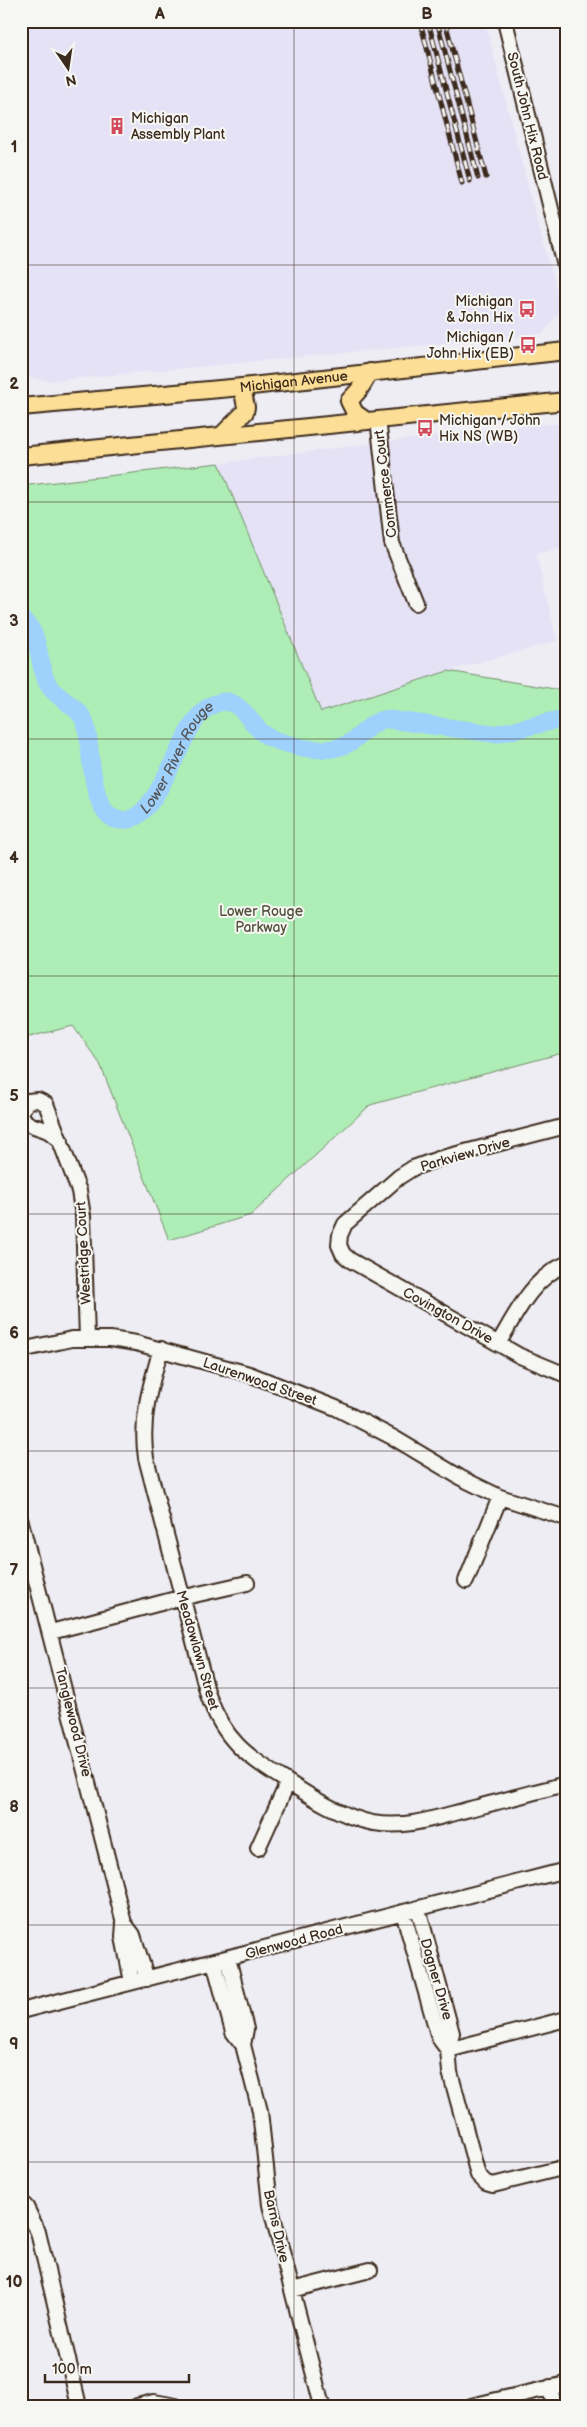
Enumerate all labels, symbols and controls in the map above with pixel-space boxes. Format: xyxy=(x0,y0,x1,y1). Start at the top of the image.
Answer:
text: A xyxy=(154,5,165,24)
text: B xyxy=(421,5,433,24)
north arrow xyxy=(42,42,92,92)
street label: South John Hix Road xyxy=(503,50,552,182)
text: N xyxy=(64,71,78,90)
place label: Michigan Assembly Plant xyxy=(131,110,226,143)
building icon: Michigan Assembly Plant xyxy=(107,116,127,136)
text: 1 xyxy=(11,138,17,157)
place label: Michigan & John Hix xyxy=(446,293,513,326)
bus stop icon: Michigan & John Hix xyxy=(517,299,537,319)
place label: Michigan / John Hix (EB) xyxy=(427,329,514,362)
bus stop icon: Michigan / John Hix (EB) xyxy=(518,335,538,355)
street label: Michigan Avenue xyxy=(239,367,349,396)
text: 2 xyxy=(9,375,19,394)
place label: Michigan / John Hix NS (WB) xyxy=(439,412,541,445)
bus stop icon: Michigan / John Hix NS (WB) xyxy=(415,418,435,438)
street label: Commerce Court xyxy=(370,428,401,539)
text: 3 xyxy=(9,612,19,631)
water label: Lower River Rouge xyxy=(136,697,218,818)
text: 4 xyxy=(9,849,19,868)
park label: Lower Rouge Parkway xyxy=(219,903,303,936)
text: 5 xyxy=(9,1087,19,1106)
street label: Parkview Drive xyxy=(418,1134,512,1175)
street label: Westridge Court xyxy=(72,1200,95,1305)
street label: Covington Drive xyxy=(400,1284,496,1347)
text: 6 xyxy=(9,1324,19,1343)
street label: Laurenwood Street xyxy=(201,1354,320,1409)
text: 7 xyxy=(10,1561,19,1580)
street label: Meadowlawn Street xyxy=(172,1588,223,1713)
street label: Tanglewood Drive xyxy=(52,1666,95,1779)
text: 8 xyxy=(9,1798,19,1817)
street label: Glenwood Road xyxy=(243,1920,345,1963)
street label: Dagner Drive xyxy=(417,1936,456,2022)
text: 9 xyxy=(9,2035,19,2054)
street label: Barns Drive xyxy=(260,2188,293,2264)
text: 10 xyxy=(6,2273,22,2292)
scale bar xyxy=(45,2352,189,2384)
text: 100 m xyxy=(52,2360,92,2379)

